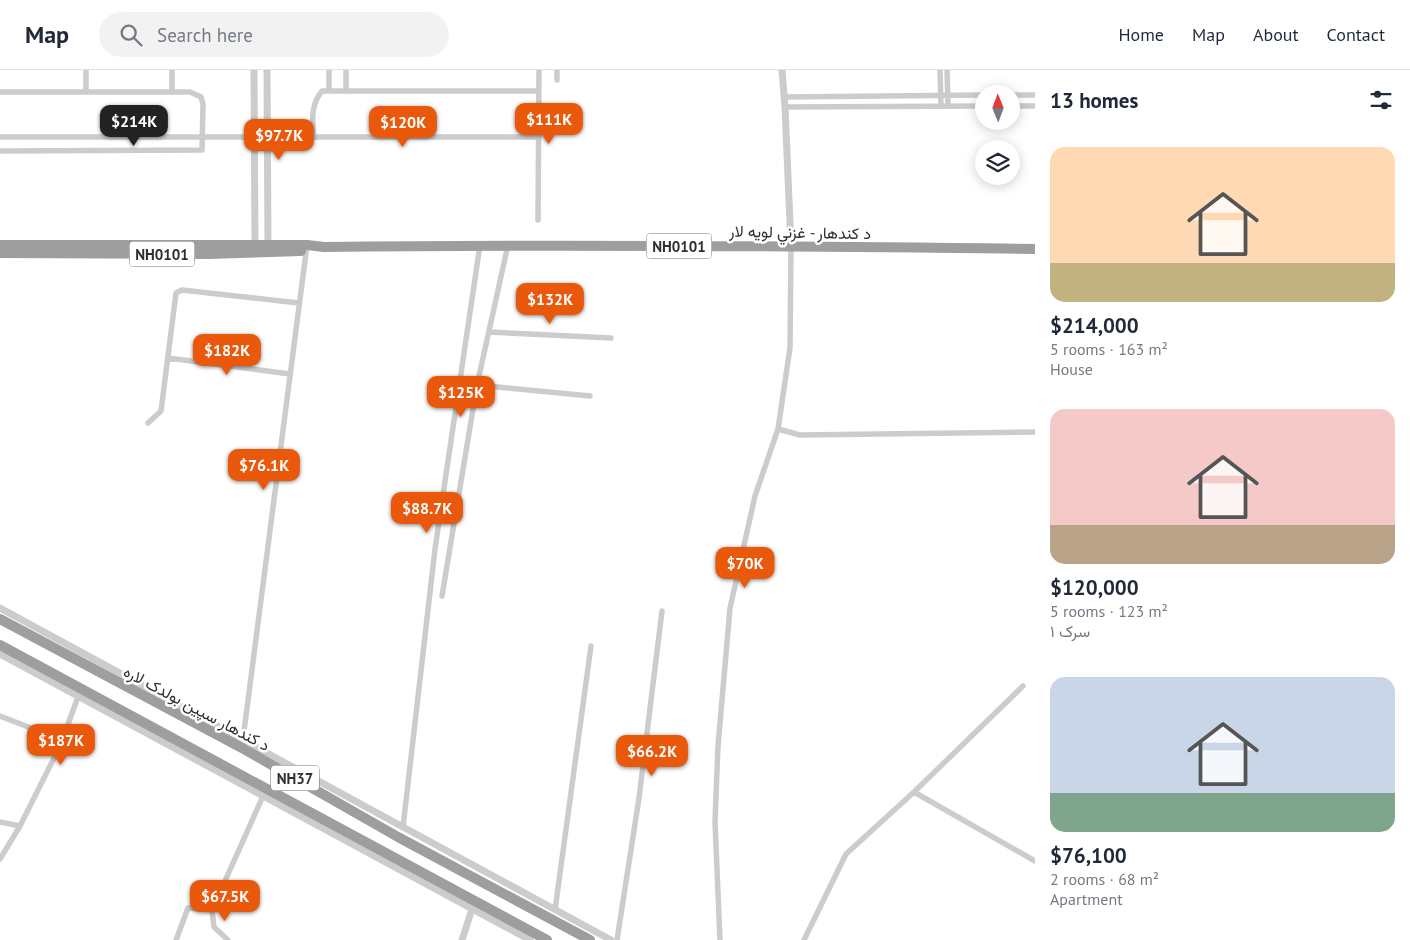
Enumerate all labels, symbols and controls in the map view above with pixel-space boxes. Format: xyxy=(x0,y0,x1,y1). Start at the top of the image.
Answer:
search box xyxy=(99,12,449,57)
text: Map xyxy=(25,19,69,50)
icon: search xyxy=(117,21,145,49)
text: Search here xyxy=(157,23,253,47)
text: Home xyxy=(1118,23,1164,46)
text: Map xyxy=(1192,23,1225,46)
text: About xyxy=(1253,23,1299,46)
text: Contact xyxy=(1327,23,1385,46)
north arrow xyxy=(975,85,1020,130)
map controls xyxy=(975,85,1020,185)
icon: filters xyxy=(1367,86,1395,114)
text: 13 homes xyxy=(1050,87,1138,114)
pin: $111K xyxy=(514,102,584,145)
pin: $214K xyxy=(99,104,169,147)
pin: $120K xyxy=(368,106,438,148)
text: $111K xyxy=(526,109,572,129)
text: $214K xyxy=(111,111,157,131)
text: $120K xyxy=(380,112,426,132)
pin: $97.7K xyxy=(238,118,320,161)
text: $97.7K xyxy=(255,125,303,145)
button: layers xyxy=(975,140,1020,185)
icon: home xyxy=(1178,179,1268,269)
street label: د کندهار - غزني لويه لار xyxy=(728,221,871,247)
road number: NH0101 xyxy=(646,234,712,258)
road number: NH0101 xyxy=(130,242,194,266)
pin: $132K xyxy=(515,282,585,325)
text: $132K xyxy=(527,289,573,309)
text: $214,000 xyxy=(1050,312,1139,339)
pin: $182K xyxy=(192,334,262,376)
text: 5 rooms · 163 m² xyxy=(1050,339,1168,359)
text: $182K xyxy=(204,340,250,360)
text: House xyxy=(1050,359,1093,379)
pin: $125K xyxy=(426,376,496,418)
text: $125K xyxy=(438,382,484,402)
icon: home xyxy=(1178,442,1268,532)
pin: $76.1K xyxy=(223,448,305,491)
text: $76.1K xyxy=(239,455,289,475)
pin: $88.7K xyxy=(386,492,468,534)
text: $88.7K xyxy=(402,498,452,518)
pin: $70K xyxy=(715,546,775,589)
text: $70K xyxy=(726,553,764,573)
text: $120,000 xyxy=(1050,574,1139,601)
text: 5 rooms · 123 m² xyxy=(1050,601,1168,621)
text: سرک ۱ xyxy=(1050,621,1090,641)
street label: د کندهار سپین بولدک لاره xyxy=(119,661,274,757)
icon: home xyxy=(1178,709,1268,799)
pin: $187K xyxy=(26,724,96,766)
text: $187K xyxy=(38,730,84,750)
pin: $66.2K xyxy=(611,734,693,777)
text: $66.2K xyxy=(627,741,677,761)
road number: NH37 xyxy=(271,766,319,790)
text: $76,100 xyxy=(1050,842,1127,869)
text: 2 rooms · 68 m² xyxy=(1050,869,1159,889)
pin: $67.5K xyxy=(184,880,266,922)
text: $67.5K xyxy=(201,886,249,906)
text: Apartment xyxy=(1050,889,1123,909)

